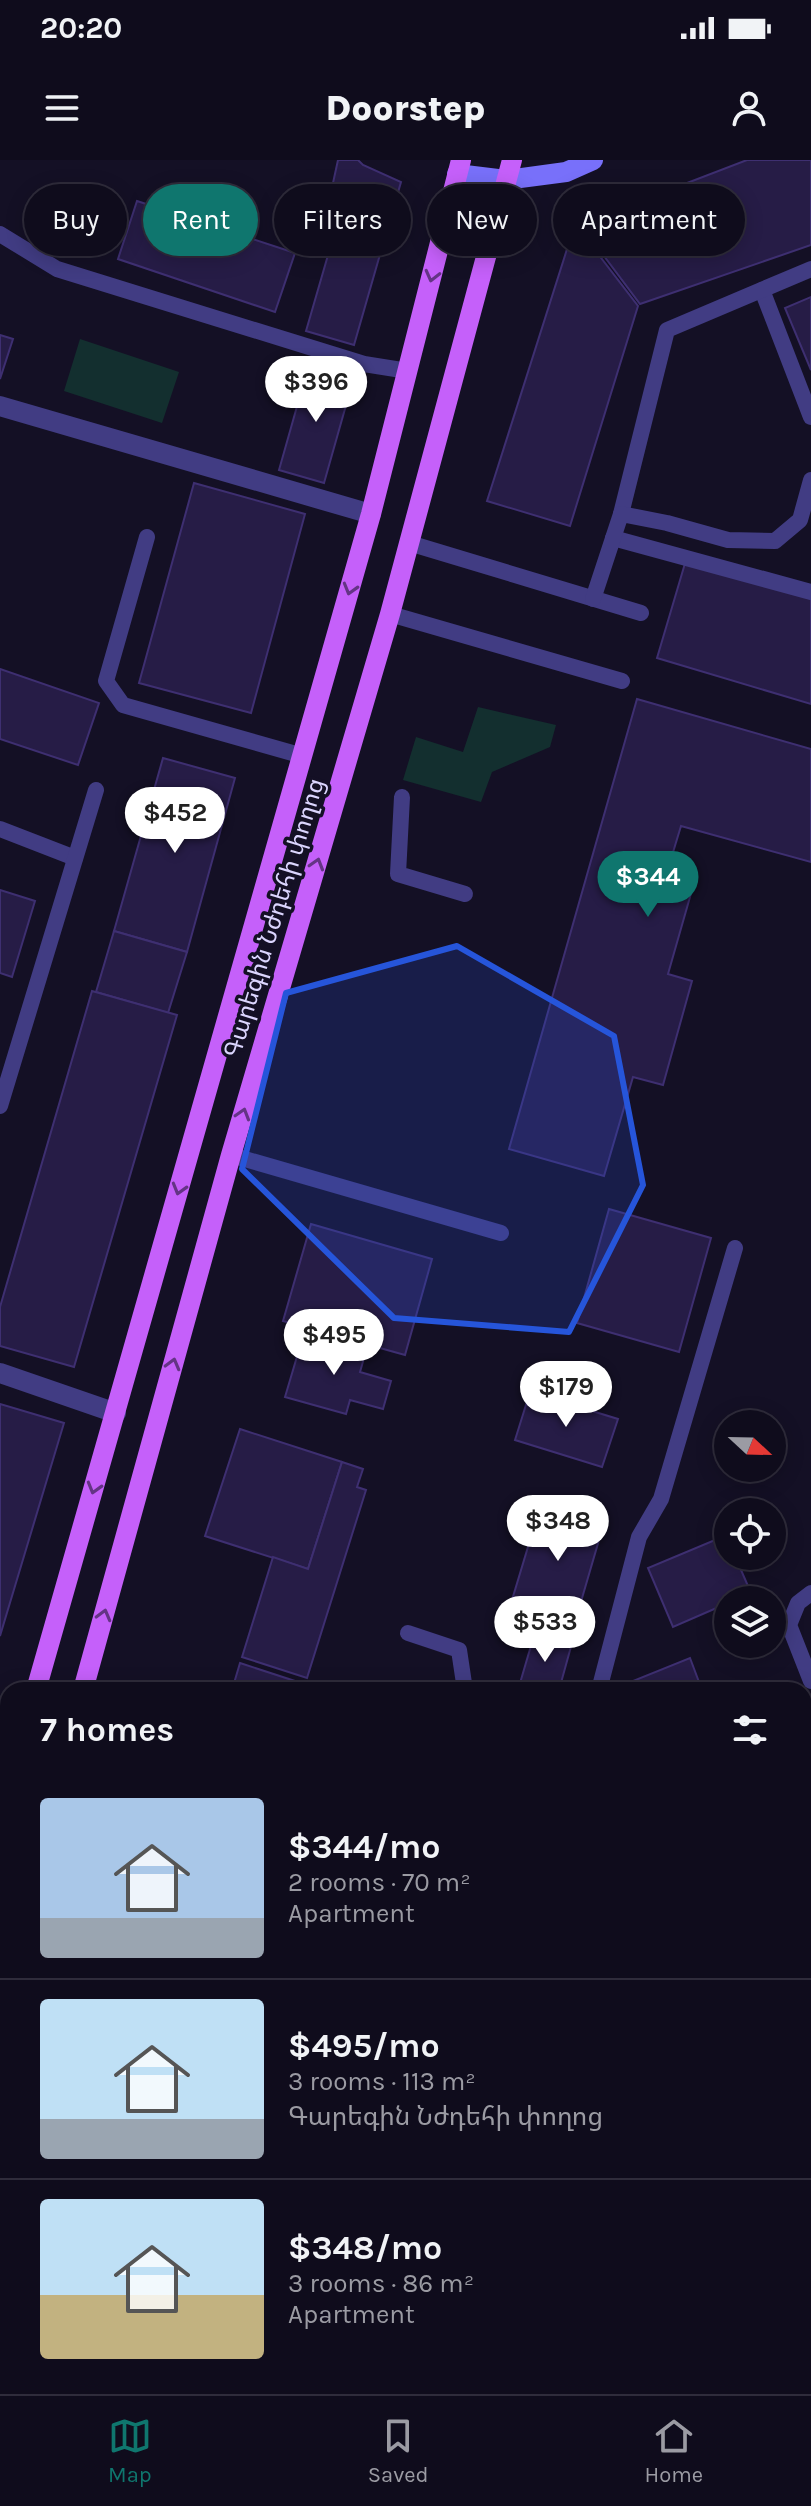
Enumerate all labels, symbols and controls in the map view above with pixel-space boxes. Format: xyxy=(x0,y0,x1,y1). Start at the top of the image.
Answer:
text: 20:20 xyxy=(40,10,122,46)
icon: menu xyxy=(40,86,84,130)
icon: person xyxy=(727,86,771,130)
text: Doorstep xyxy=(326,87,485,129)
chip: Buy xyxy=(24,184,127,256)
chip: Rent xyxy=(143,184,258,256)
chip: Filters xyxy=(274,184,411,256)
chip: New xyxy=(427,184,537,256)
chip: Apartment xyxy=(553,184,745,256)
one-way arrow xyxy=(424,269,441,283)
pin: $396 xyxy=(269,356,363,424)
text: $396 xyxy=(283,366,349,397)
one-way arrow xyxy=(343,581,359,595)
street label: Գարեգին Նժդեհի փողոց xyxy=(218,775,330,1061)
pin: $452 xyxy=(128,787,222,855)
text: $452 xyxy=(143,797,207,828)
pin: $344 xyxy=(601,851,695,919)
one-way arrow xyxy=(308,858,324,872)
text: $344 xyxy=(615,861,681,892)
one-way arrow xyxy=(234,1107,250,1121)
one-way arrow xyxy=(172,1181,189,1195)
pin: $495 xyxy=(287,1309,381,1377)
text: $495 xyxy=(302,1319,366,1350)
one-way arrow xyxy=(164,1358,180,1372)
pin: $179 xyxy=(519,1361,613,1429)
text: $179 xyxy=(538,1371,594,1402)
north arrow xyxy=(714,1410,786,1482)
map controls xyxy=(714,1410,786,1658)
one-way arrow xyxy=(87,1481,103,1495)
pin: $348 xyxy=(511,1495,605,1563)
button: locate xyxy=(714,1498,786,1570)
text: $348 xyxy=(525,1505,591,1536)
button: layers xyxy=(714,1586,786,1658)
pin: $533 xyxy=(498,1596,592,1664)
text: $533 xyxy=(512,1606,578,1637)
one-way arrow xyxy=(95,1608,112,1622)
icon: filters xyxy=(728,1708,772,1752)
text: 7 homes xyxy=(40,1710,174,1750)
text: $344/mo xyxy=(288,1827,441,1867)
icon: home xyxy=(104,1830,200,1926)
text: 2 rooms · 70 m² xyxy=(288,1867,471,1898)
text: Apartment xyxy=(288,1898,415,1929)
text: $495/mo xyxy=(288,2026,440,2066)
icon: home xyxy=(104,2031,200,2127)
text: 3 rooms · 113 m² xyxy=(288,2066,476,2097)
text: Գարեգին Նժդեհի փողոց xyxy=(288,2101,603,2132)
text: $348/mo xyxy=(288,2228,442,2268)
icon: home xyxy=(104,2231,200,2327)
text: 3 rooms · 86 m² xyxy=(288,2268,474,2299)
text: Apartment xyxy=(288,2299,415,2330)
tab: Map xyxy=(108,2414,152,2488)
tab: Saved xyxy=(368,2414,429,2488)
tab: Home xyxy=(644,2414,703,2488)

